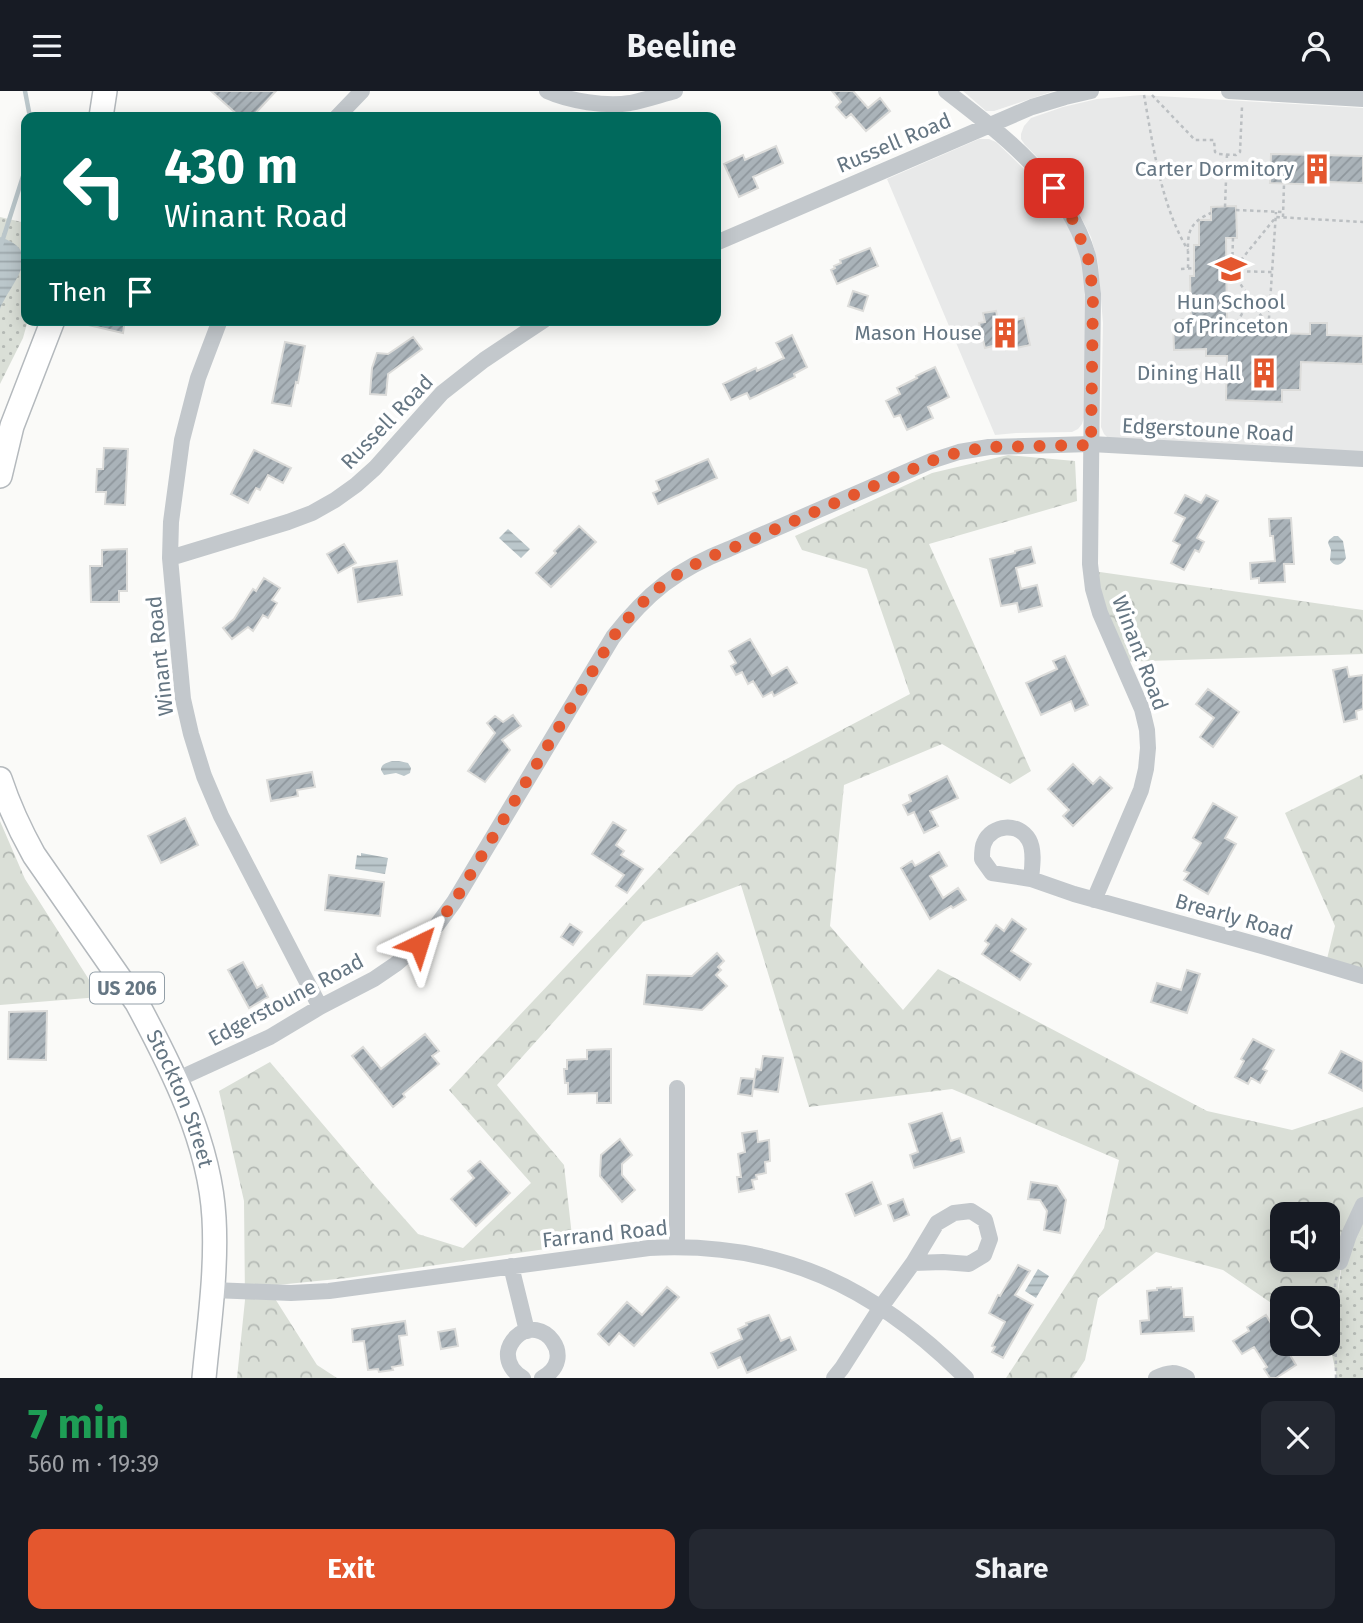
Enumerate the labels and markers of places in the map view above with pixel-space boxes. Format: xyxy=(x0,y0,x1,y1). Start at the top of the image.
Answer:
building icon: Carter Dormitory xyxy=(1300,152,1334,186)
place label: Carter Dormitory xyxy=(1135,156,1295,182)
pin xyxy=(1024,158,1084,218)
school or university icon: Hun School of Princeton xyxy=(1214,252,1248,286)
place label: Hun School of Princeton xyxy=(1173,289,1289,339)
building icon: Mason House xyxy=(988,316,1022,350)
place label: Mason House xyxy=(854,320,982,346)
building icon: Dining Hall xyxy=(1247,356,1281,390)
place label: Dining Hall xyxy=(1137,360,1241,386)

